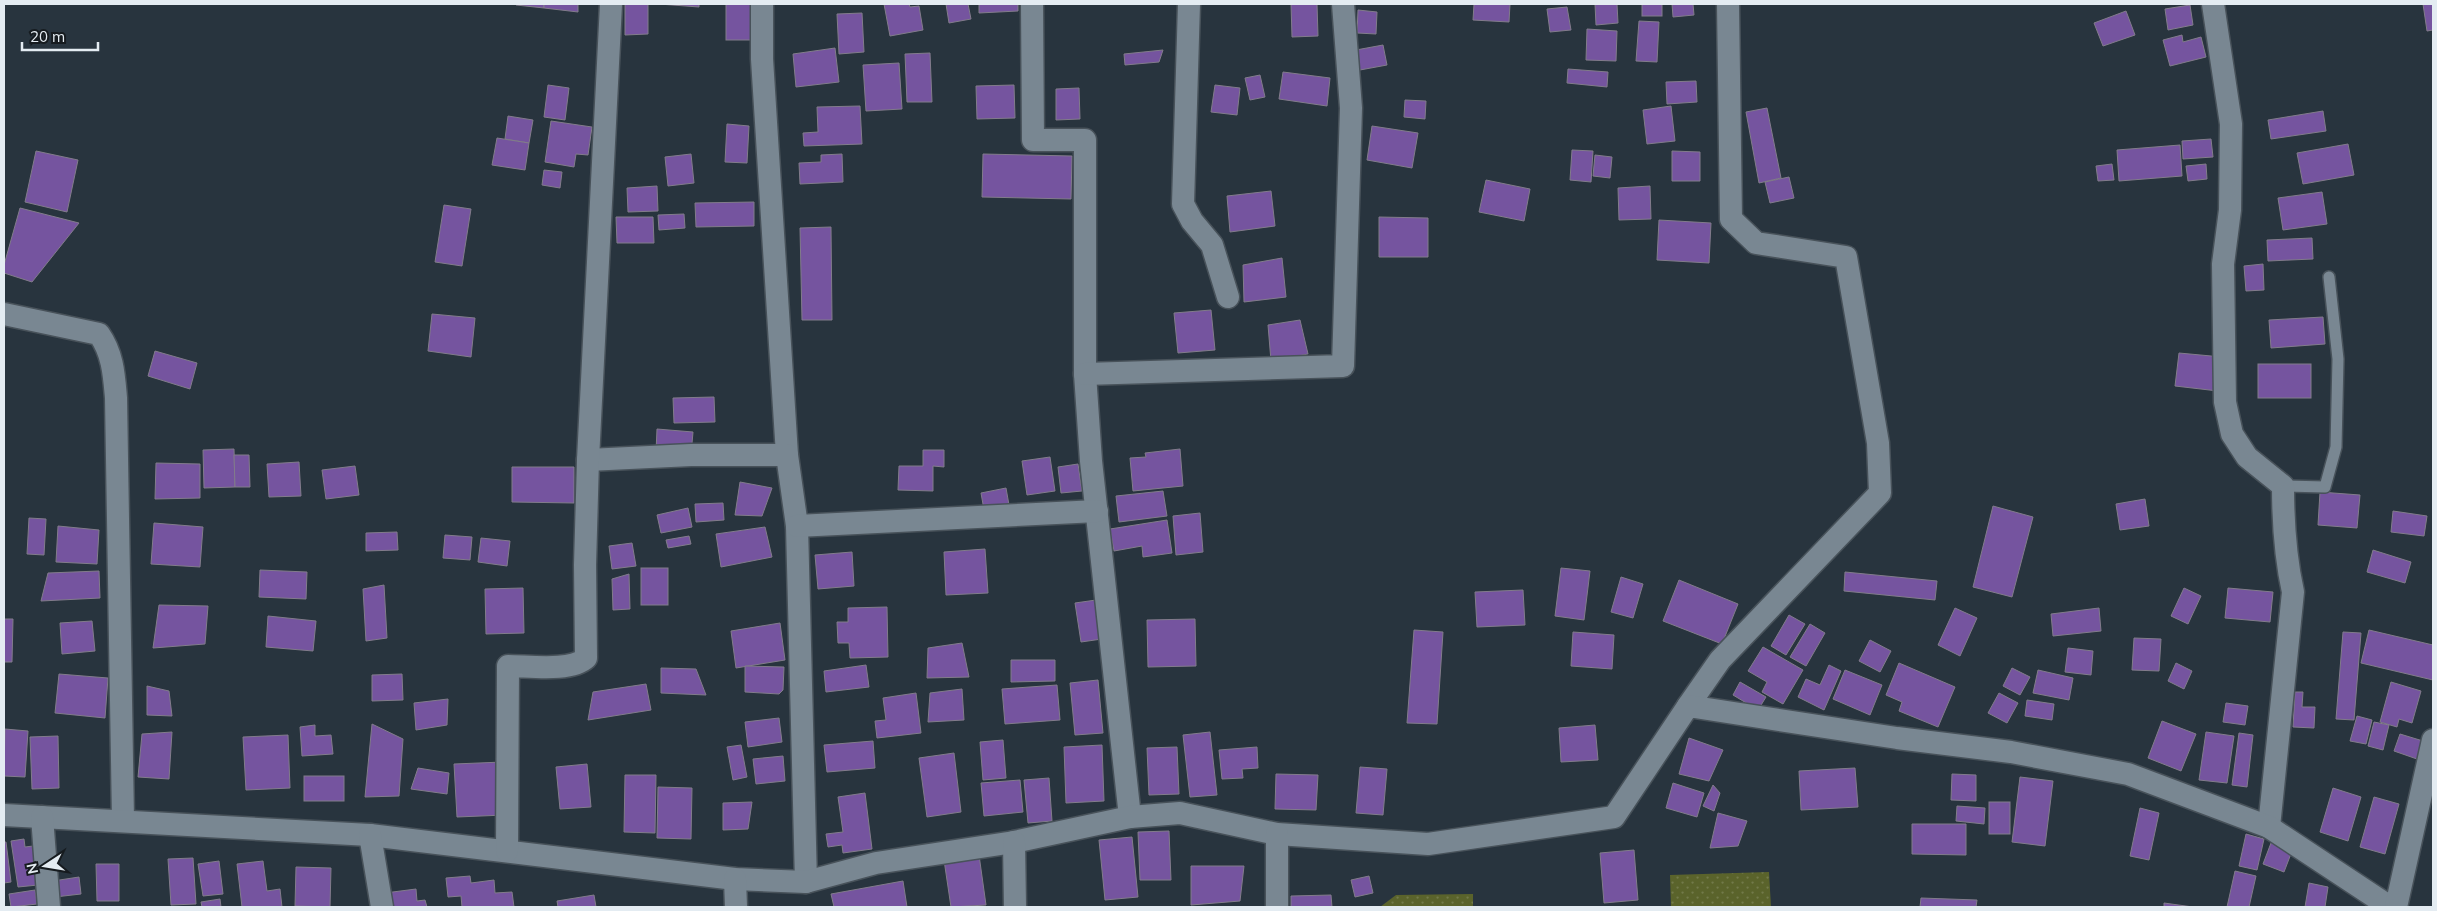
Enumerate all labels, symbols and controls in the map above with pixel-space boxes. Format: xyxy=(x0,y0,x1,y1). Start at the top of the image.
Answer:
scale bar xyxy=(22,20,99,52)
text: 20 m xyxy=(30,27,65,46)
north arrow xyxy=(20,841,70,891)
text: N xyxy=(22,862,42,876)

